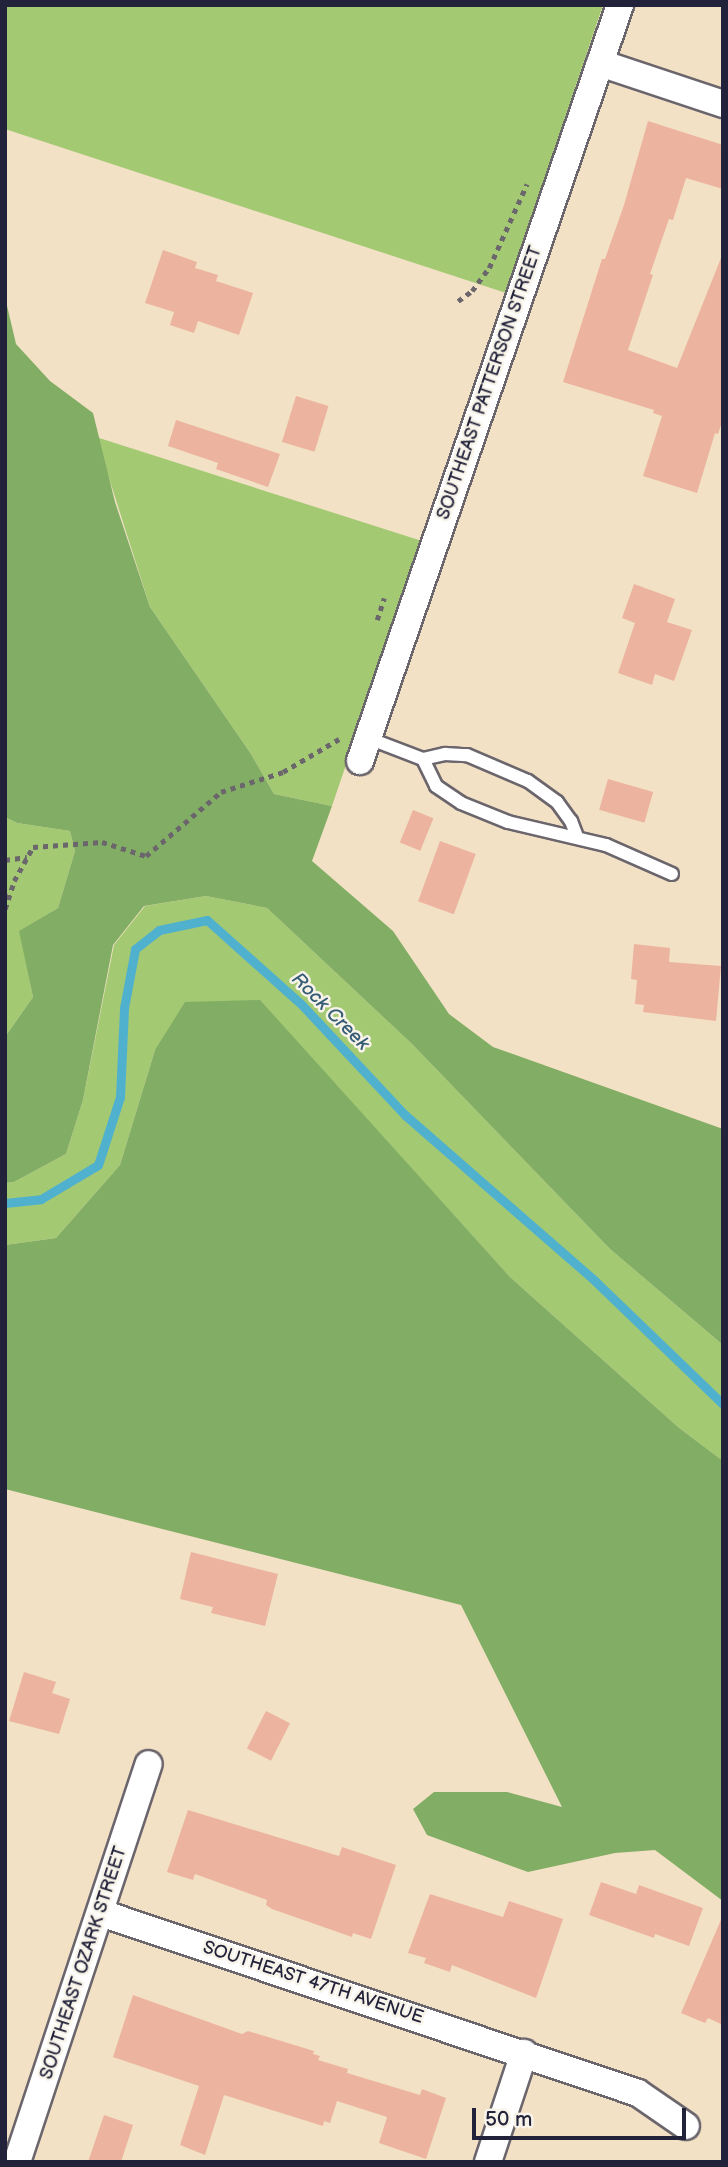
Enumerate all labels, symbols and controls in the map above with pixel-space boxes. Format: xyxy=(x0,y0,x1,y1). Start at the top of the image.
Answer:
street label: SOUTHEAST PATTERSON STREET xyxy=(433,243,547,523)
water label: Rock Creek xyxy=(286,968,374,1056)
street label: SOUTHEAST OZARK STREET xyxy=(36,1844,132,2082)
street label: SOUTHEAST 47TH AVENUE xyxy=(200,1937,426,2029)
scale bar xyxy=(476,2094,690,2138)
text: 50 m xyxy=(485,2107,532,2132)

